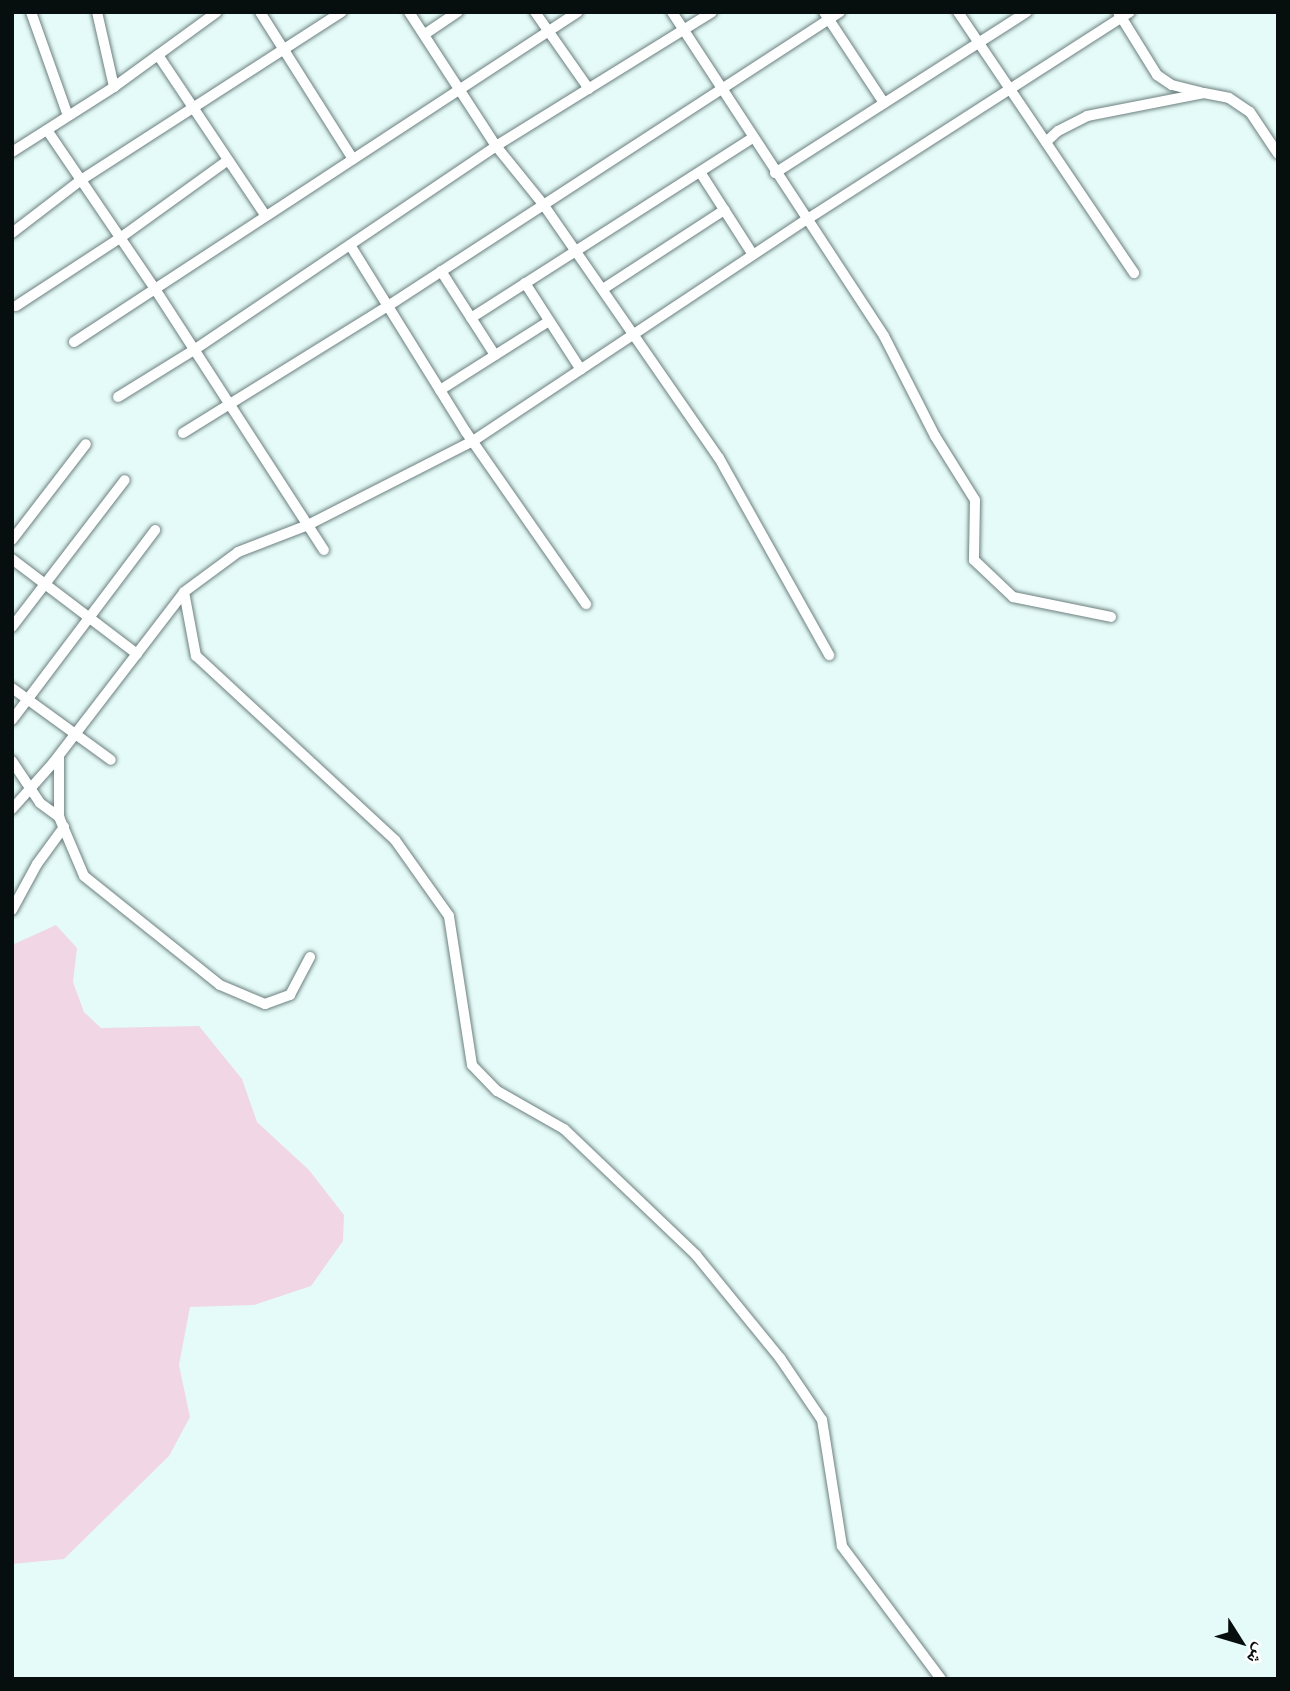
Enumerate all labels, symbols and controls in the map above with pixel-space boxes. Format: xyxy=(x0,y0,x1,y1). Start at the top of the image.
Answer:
north arrow xyxy=(1206,1607,1276,1677)
text: ش xyxy=(1242,1639,1274,1671)

